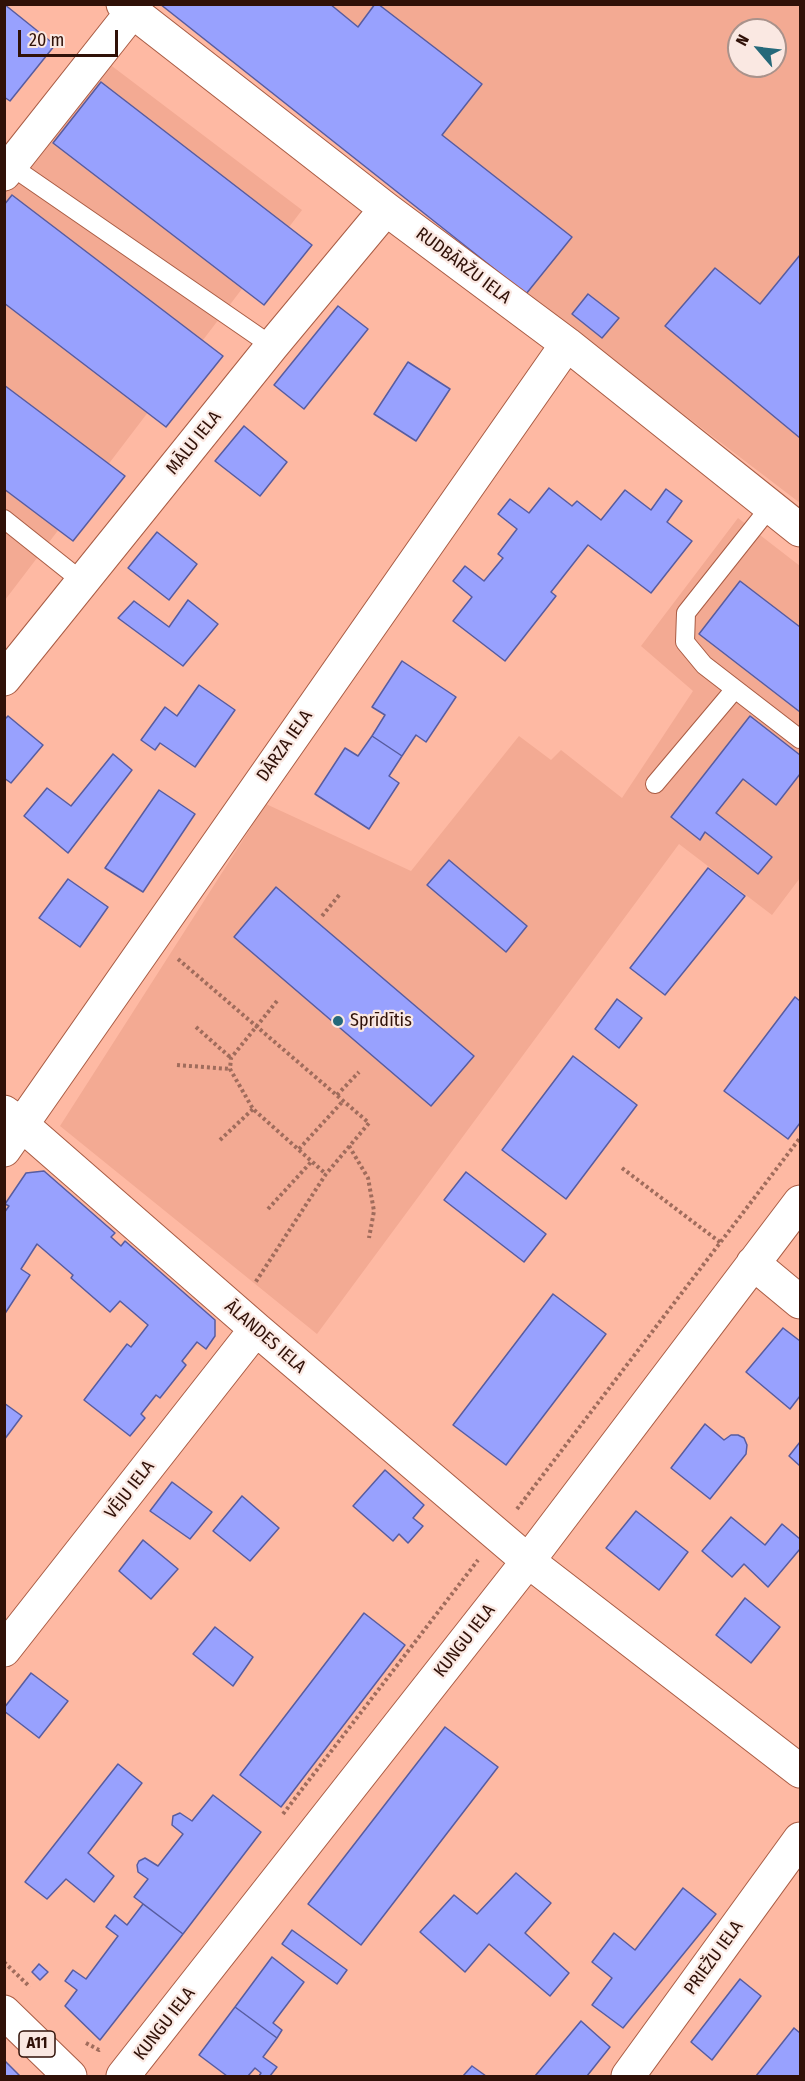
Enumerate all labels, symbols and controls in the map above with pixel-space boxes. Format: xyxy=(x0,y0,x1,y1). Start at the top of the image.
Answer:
scale bar xyxy=(21,18,122,56)
north arrow xyxy=(727,18,787,78)
text: 20 m xyxy=(29,29,64,51)
text: N xyxy=(732,32,753,49)
street label: RUDBĀRŽU IELA xyxy=(411,223,515,309)
street label: MĀLU IELA xyxy=(162,407,226,479)
street label: DĀRZA IELA xyxy=(253,706,317,786)
place label: Sprīdītis xyxy=(350,1010,412,1032)
marker: Sprīdītis xyxy=(331,1014,345,1028)
street label: ĀLANDES IELA xyxy=(220,1296,310,1378)
street label: VĒJU IELA xyxy=(101,1457,159,1523)
street label: KUNGU IELA xyxy=(430,1600,500,1682)
street label: PRIEŽU IELA xyxy=(680,1917,748,1999)
street label: KUNGU IELA xyxy=(130,1983,200,2065)
road number: A11 xyxy=(19,2031,55,2057)

